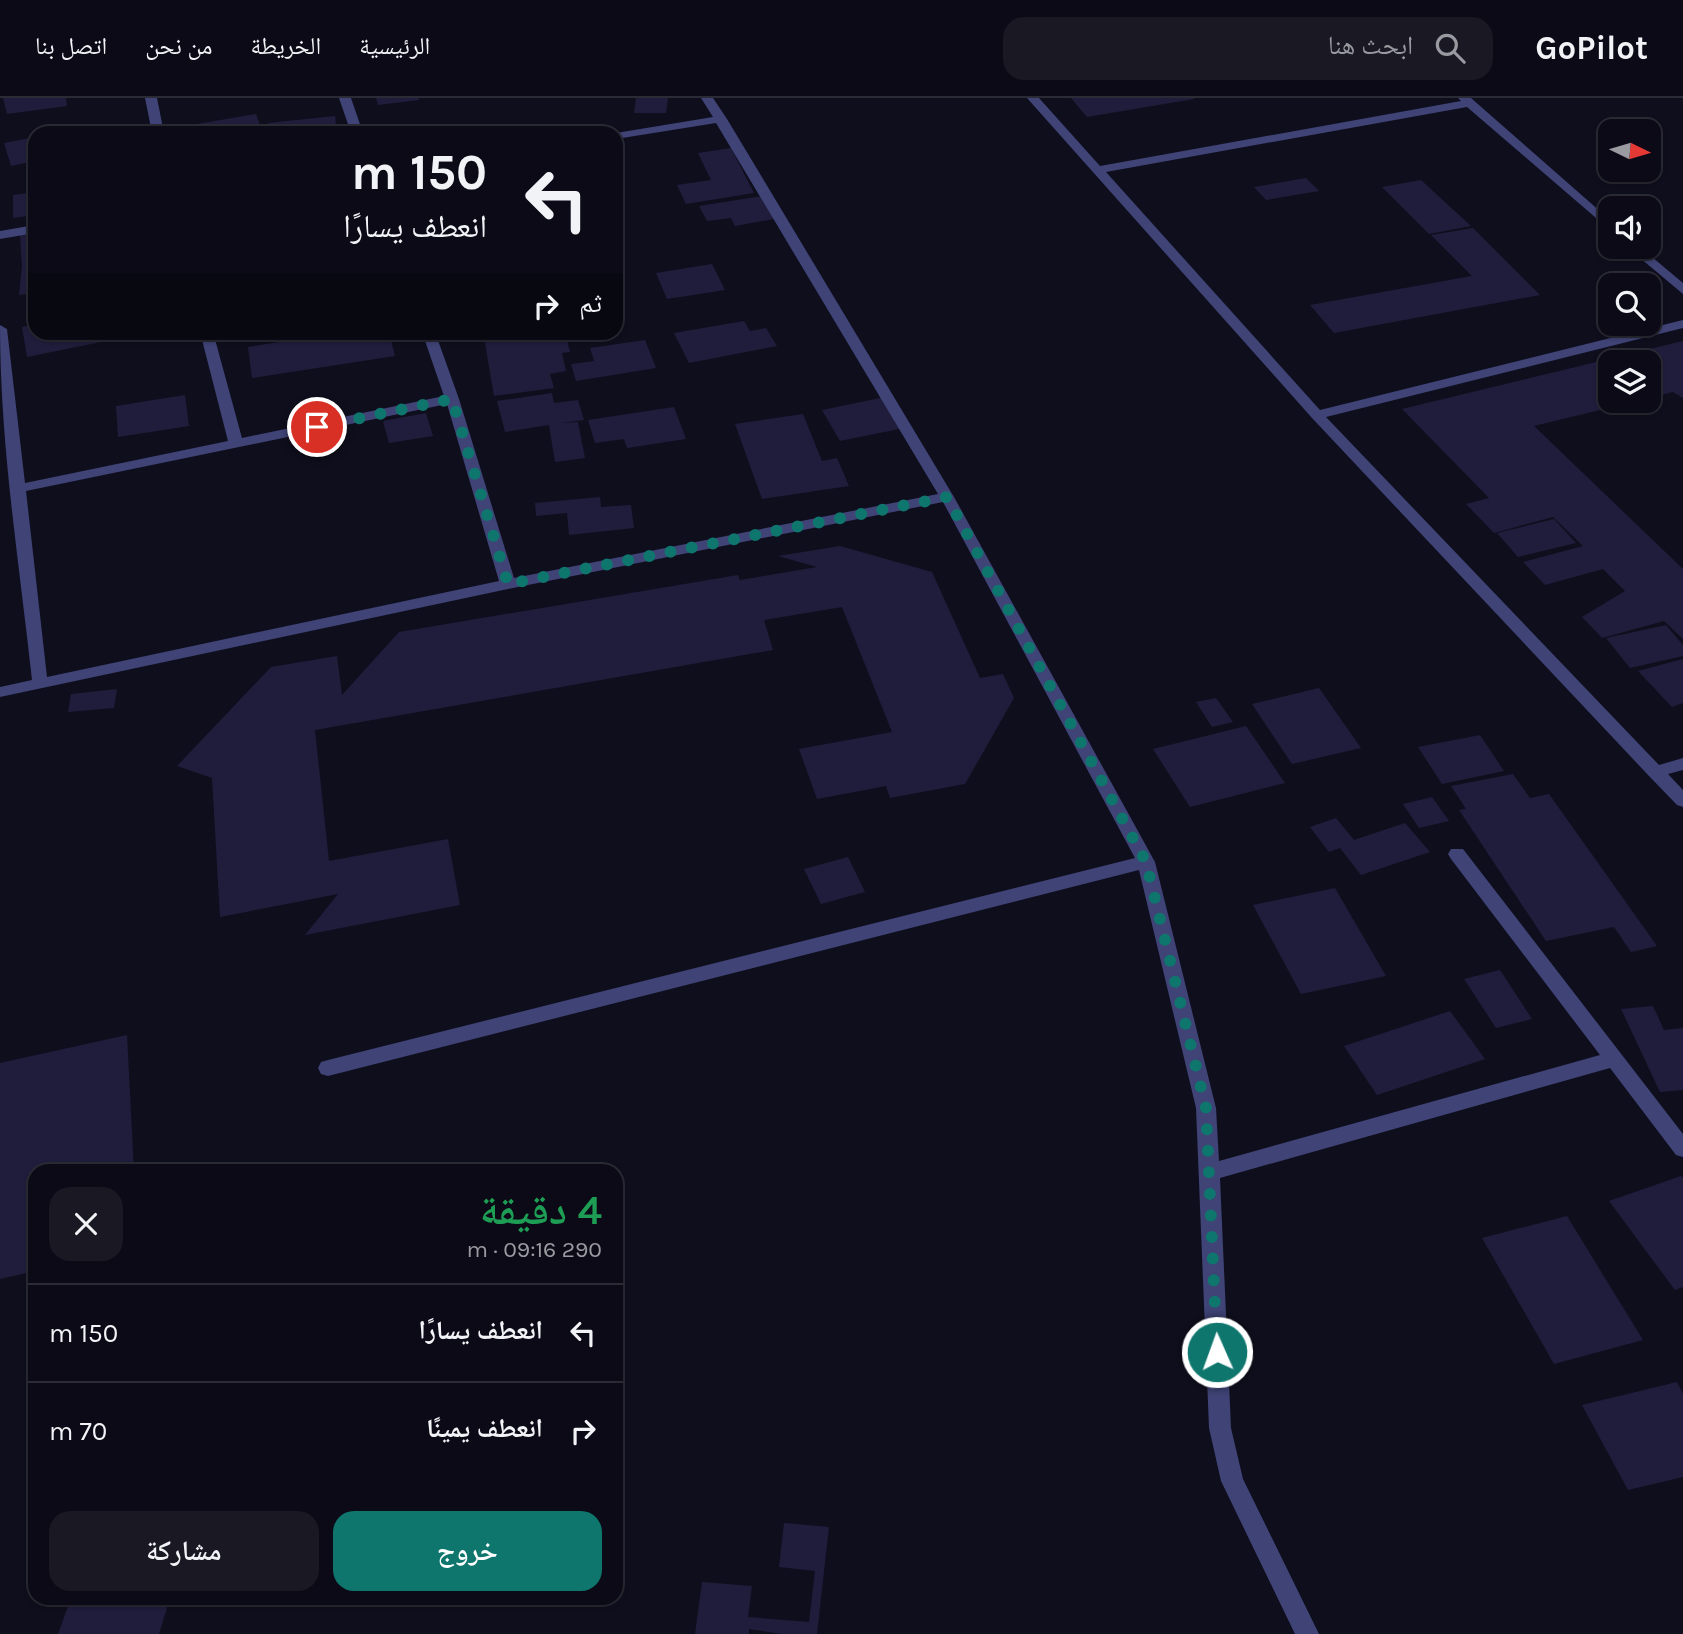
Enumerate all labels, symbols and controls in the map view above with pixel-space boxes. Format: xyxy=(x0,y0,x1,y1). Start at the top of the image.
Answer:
search box xyxy=(1003,17,1493,80)
icon: search xyxy=(1431,29,1469,67)
text: GoPilot xyxy=(1535,29,1648,67)
text: ابحث هنا xyxy=(1328,30,1413,61)
text: اتصل بنا xyxy=(35,32,107,60)
text: من نحن xyxy=(145,32,213,60)
text: الخريطة xyxy=(251,32,321,60)
text: الرئيسية xyxy=(359,32,430,60)
north arrow xyxy=(1598,119,1661,182)
map controls xyxy=(1598,119,1661,413)
text: 150 m xyxy=(351,144,487,201)
icon: left xyxy=(511,154,602,245)
button: sound xyxy=(1598,196,1661,259)
text: انعطف يسارًا xyxy=(343,208,487,245)
button: search xyxy=(1598,273,1661,336)
icon: right xyxy=(527,287,565,325)
text: ثم xyxy=(579,288,602,319)
button: layers xyxy=(1598,350,1661,413)
pin xyxy=(287,397,347,457)
icon: arrive xyxy=(298,408,336,446)
text: 4 دقيقة xyxy=(480,1185,602,1235)
button: close xyxy=(49,1187,123,1261)
text: 290 m · 09:16 xyxy=(467,1236,602,1263)
icon: left xyxy=(564,1314,602,1352)
text: انعطف يسارًا xyxy=(419,1315,543,1346)
position arrow xyxy=(1180,1315,1254,1389)
text: 150 m xyxy=(49,1318,118,1349)
icon: right xyxy=(564,1412,602,1450)
text: انعطف يمينًا xyxy=(426,1413,543,1444)
text: 70 m xyxy=(49,1416,107,1447)
button: مشاركة xyxy=(49,1511,319,1591)
button: خروج xyxy=(333,1511,602,1591)

